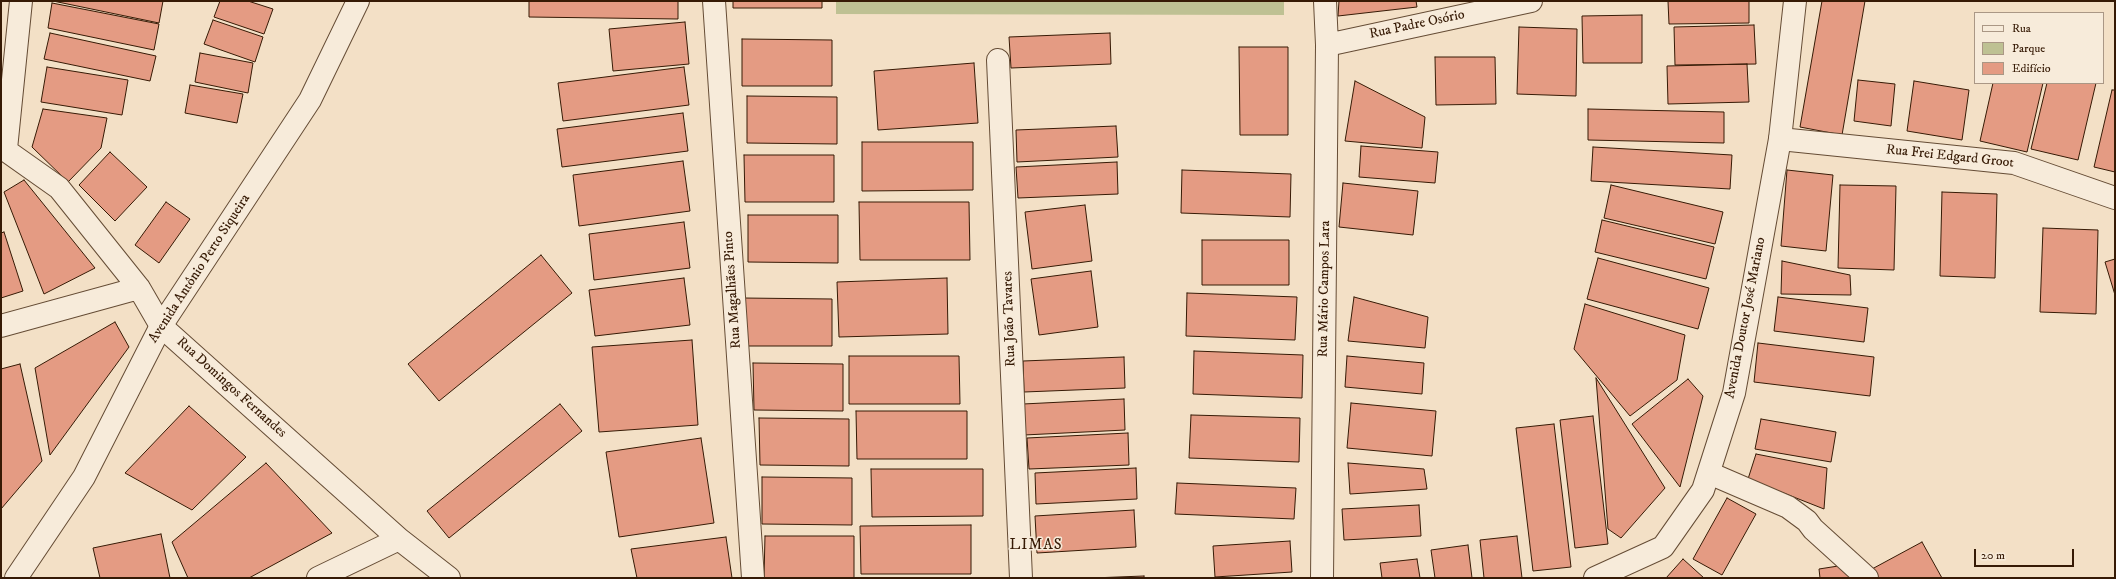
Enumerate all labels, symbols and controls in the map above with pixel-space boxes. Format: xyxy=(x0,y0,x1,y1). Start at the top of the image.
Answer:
street label: Rua Padre Osório xyxy=(1368,7,1466,43)
legend xyxy=(1974,12,2104,84)
text: Rua xyxy=(2012,21,2031,36)
text: Parque xyxy=(2012,41,2045,56)
text: Edifício xyxy=(2012,61,2051,76)
street label: Rua Frei Edgard Groot xyxy=(1885,142,2015,172)
street label: Avenida Antônio Perto Siqueira xyxy=(146,191,254,347)
street label: Rua Mário Campos Lara xyxy=(1315,220,1335,358)
street label: Rua Magalhães Pinto xyxy=(721,231,745,349)
street label: Avenida Doutor José Mariano xyxy=(1722,236,1770,400)
street label: Rua João Tavares xyxy=(1000,271,1020,367)
street label: Rua Domingos Fernandes xyxy=(173,334,289,442)
district label: LIMAS xyxy=(1009,537,1063,555)
scale bar xyxy=(1976,541,2076,567)
text: 20 m xyxy=(1981,548,2005,563)

